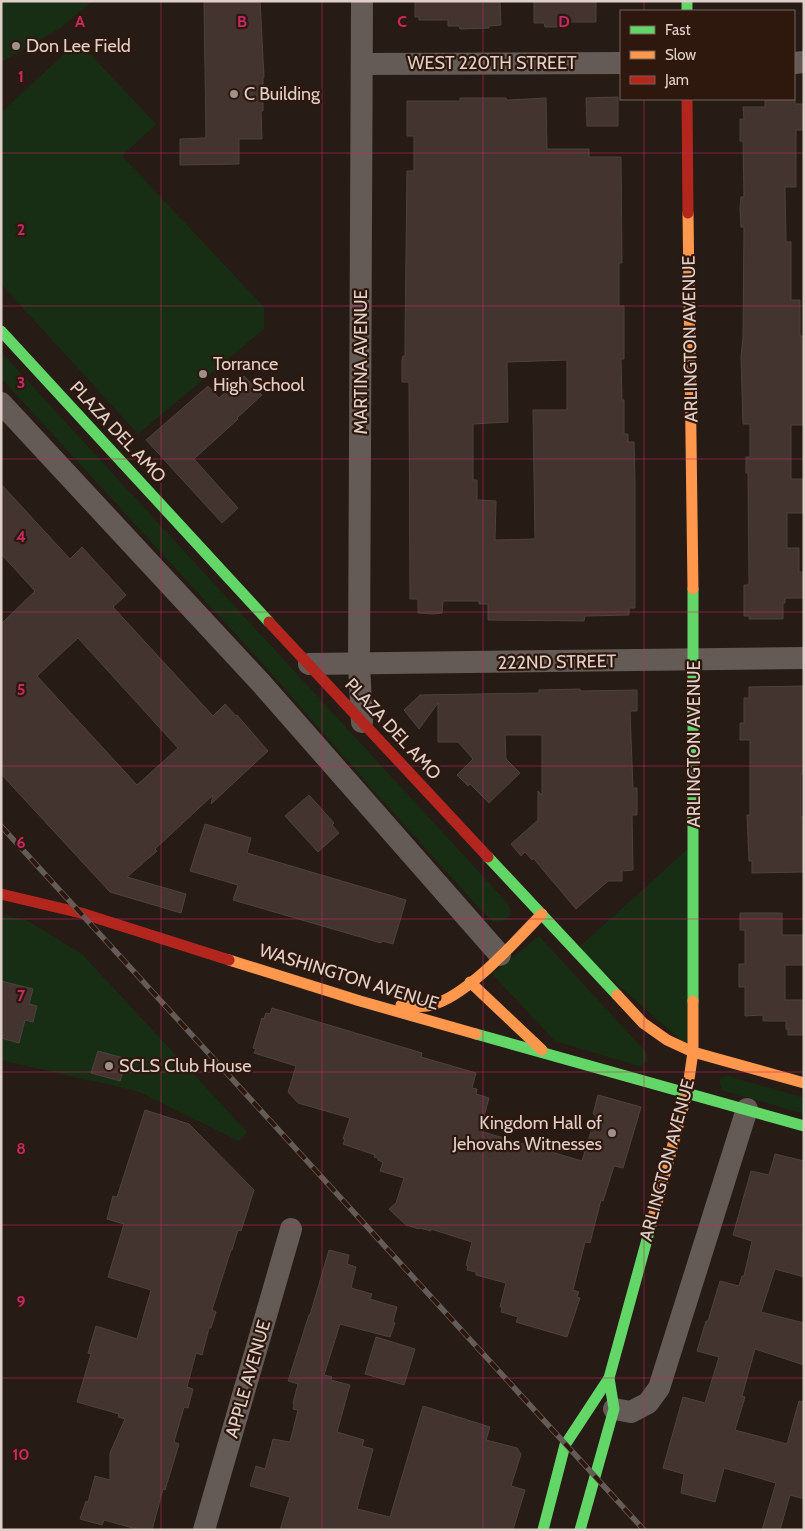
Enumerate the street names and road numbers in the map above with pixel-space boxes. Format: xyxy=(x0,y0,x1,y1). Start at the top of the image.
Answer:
street label: WEST 220TH STREET xyxy=(407,52,577,74)
street label: ARLINGTON AVENUE xyxy=(678,255,702,423)
street label: MARTINA AVENUE xyxy=(350,289,372,435)
street label: PLAZA DEL AMO xyxy=(65,377,171,488)
street label: 222ND STREET xyxy=(498,650,617,674)
street label: ARLINGTON AVENUE xyxy=(683,661,705,827)
street label: PLAZA DEL AMO xyxy=(340,674,446,785)
street label: WASHINGTON AVENUE xyxy=(257,939,441,1015)
street label: ARLINGTON AVENUE xyxy=(635,1077,699,1243)
street label: APPLE AVENUE xyxy=(221,1318,275,1440)

